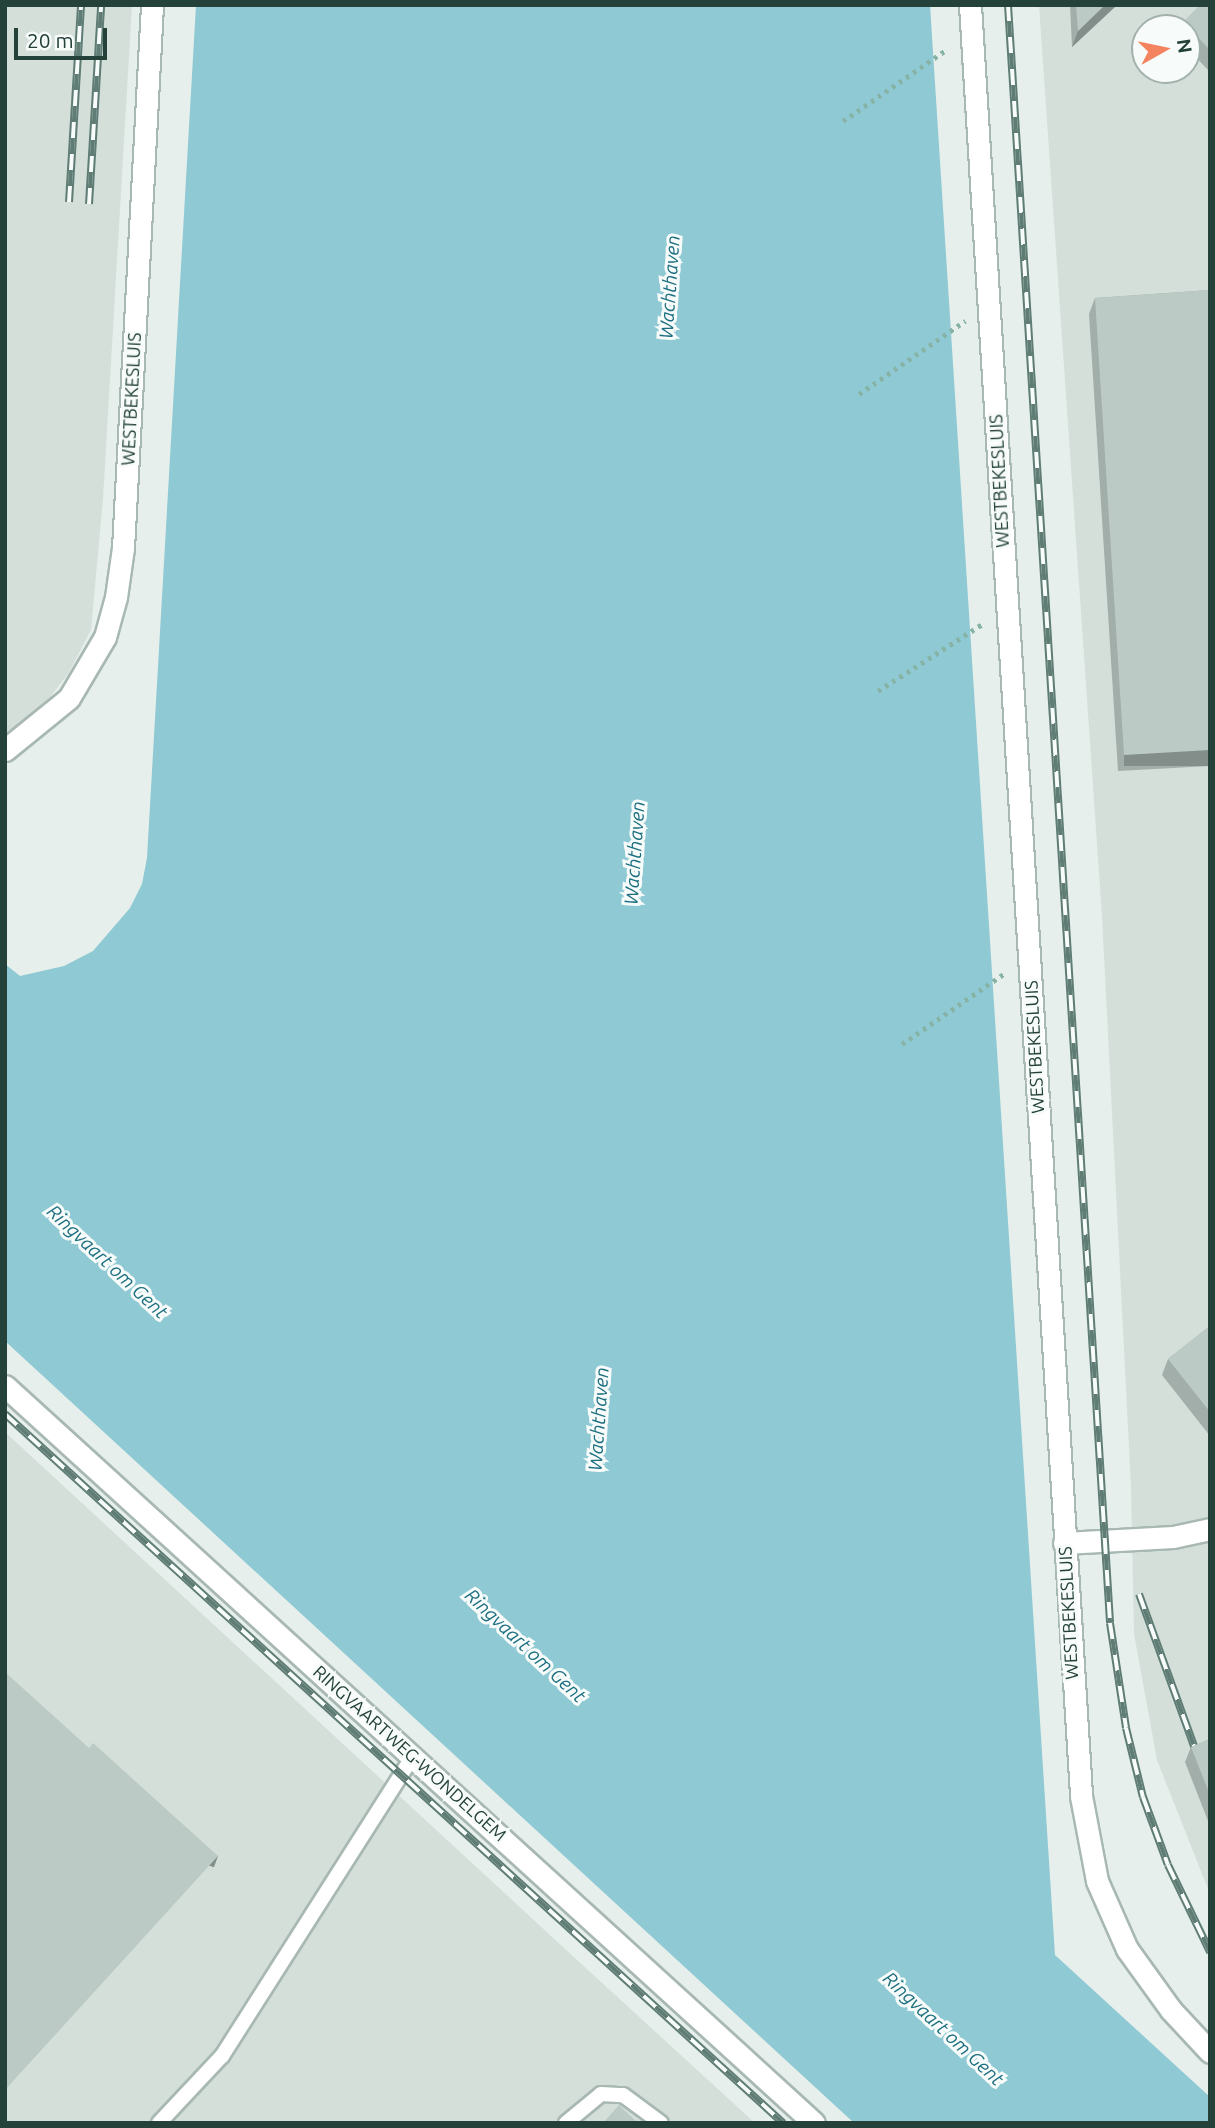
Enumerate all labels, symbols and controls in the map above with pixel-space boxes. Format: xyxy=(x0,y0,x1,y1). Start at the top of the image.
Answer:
scale bar xyxy=(18,14,110,58)
north arrow xyxy=(1131,14,1201,84)
text: 20 m xyxy=(27,28,74,52)
text: N xyxy=(1173,37,1197,55)
water label: Wachthaven xyxy=(655,234,685,340)
street label: WESTBEKESLUIS xyxy=(117,332,145,466)
street label: WESTBEKESLUIS xyxy=(985,414,1013,548)
water label: Wachthaven xyxy=(620,800,650,906)
street label: WESTBEKESLUIS xyxy=(1020,980,1048,1114)
water label: Ringvaart om Gent xyxy=(42,1200,172,1324)
water label: Wachthaven xyxy=(584,1366,614,1472)
street label: WESTBEKESLUIS xyxy=(1054,1546,1082,1680)
water label: Ringvaart om Gent xyxy=(460,1584,590,1708)
street label: RINGVAARTWEG-WONDELGEM xyxy=(309,1660,511,1846)
water label: Ringvaart om Gent xyxy=(878,1967,1008,2091)

